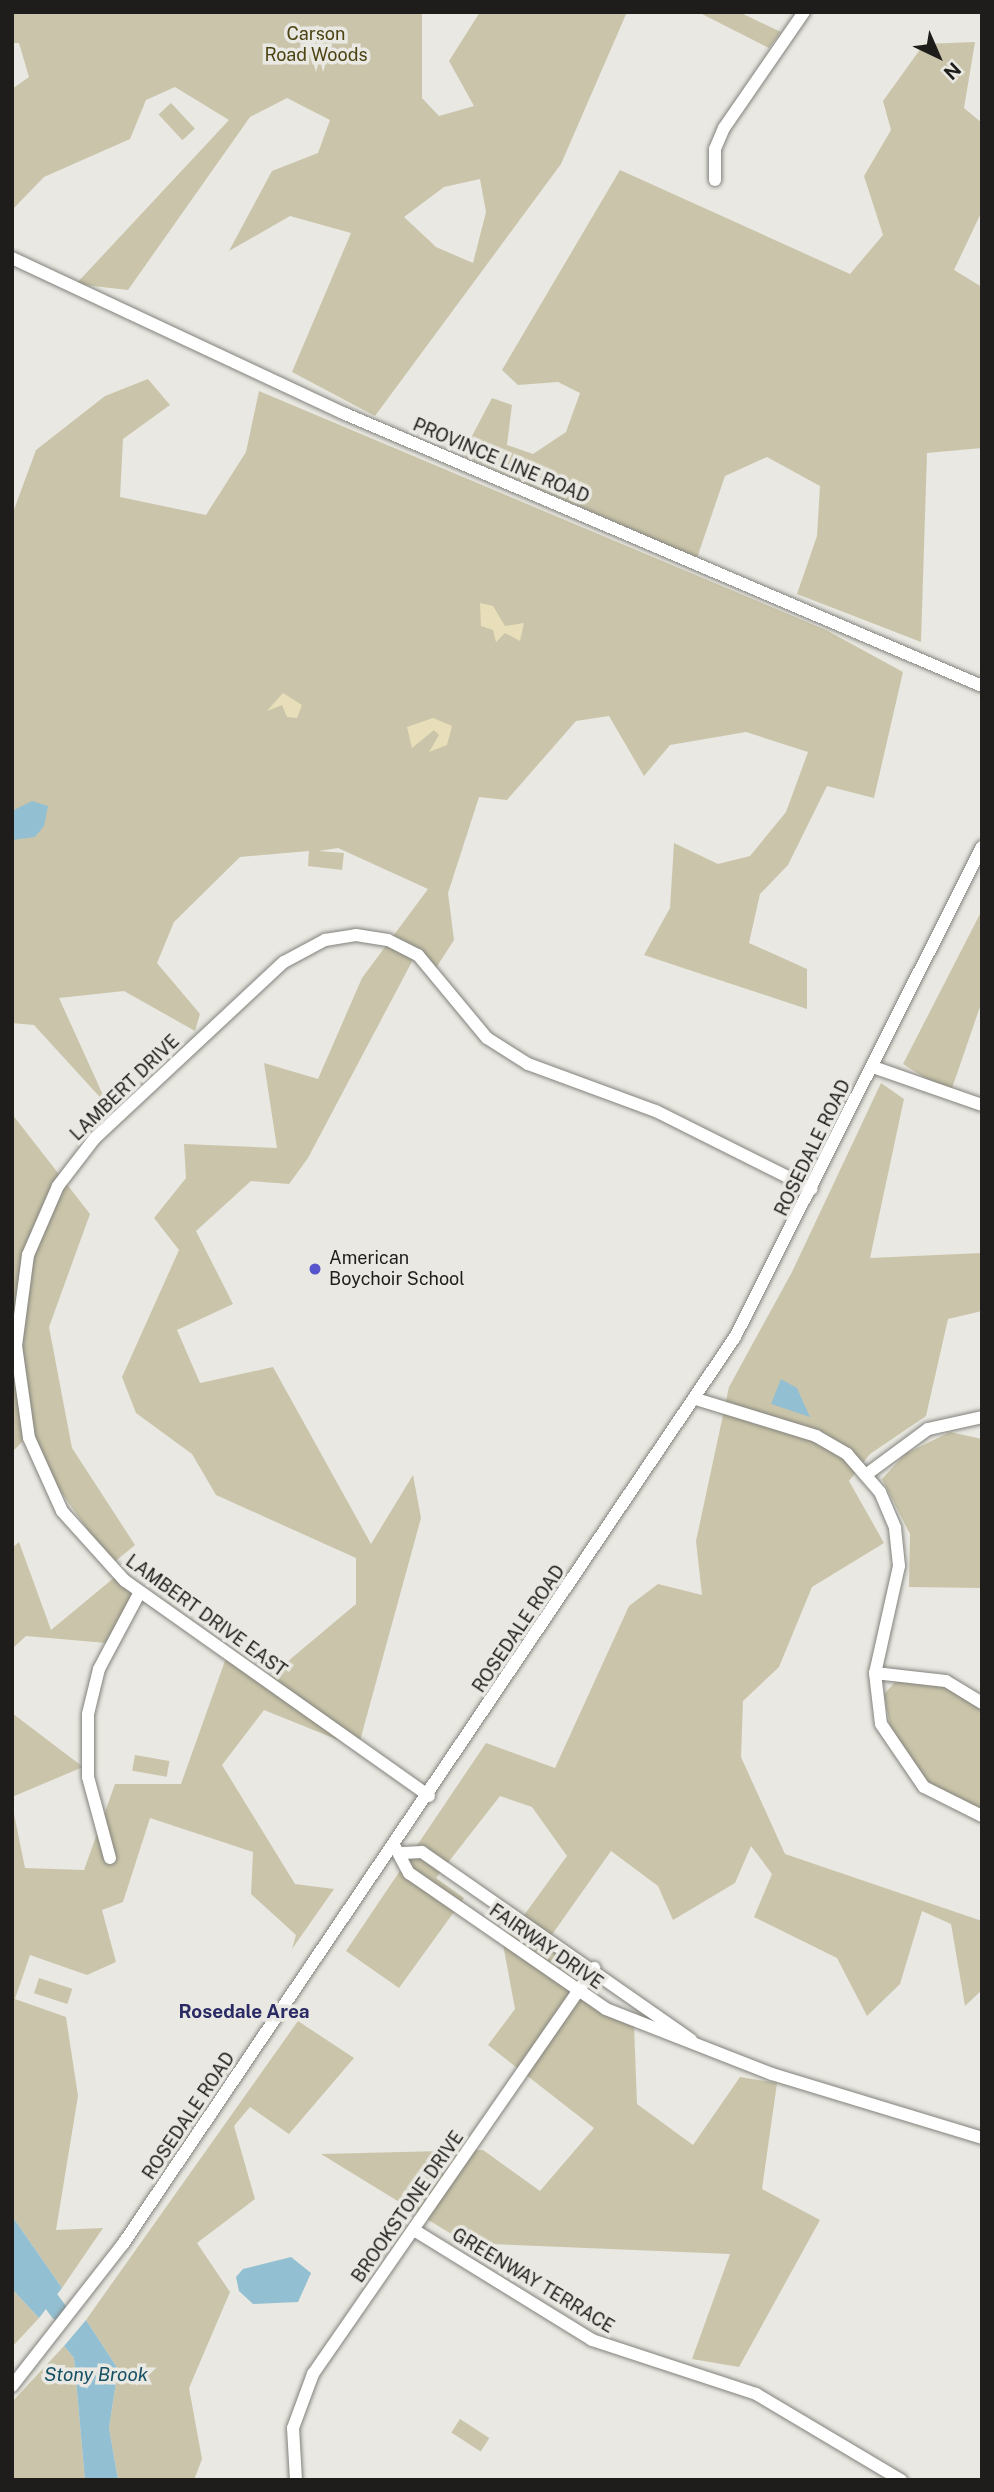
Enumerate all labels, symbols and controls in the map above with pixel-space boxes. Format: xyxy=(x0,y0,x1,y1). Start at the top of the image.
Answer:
north arrow xyxy=(903,21,973,91)
park label: Carson Road Woods xyxy=(264,24,368,66)
text: N xyxy=(940,58,966,84)
street label: PROVINCE LINE ROAD xyxy=(410,414,592,508)
street label: LAMBERT DRIVE xyxy=(66,1031,184,1145)
street label: ROSEDALE ROAD xyxy=(771,1076,855,1220)
place label: American Boychoir School xyxy=(329,1248,465,1290)
marker: American Boychoir School xyxy=(307,1261,323,1277)
street label: LAMBERT DRIVE EAST xyxy=(121,1550,291,1682)
street label: ROSEDALE ROAD xyxy=(468,1561,570,1697)
street label: FAIRWAY DRIVE xyxy=(485,1900,607,1994)
district label: Rosedale Area xyxy=(178,2001,310,2023)
street label: ROSEDALE ROAD xyxy=(138,2048,240,2184)
street label: BROOKSTONE DRIVE xyxy=(348,2127,468,2287)
street label: GREENWAY TERRACE xyxy=(448,2224,618,2338)
water label: Stony Brook xyxy=(44,2364,148,2386)

